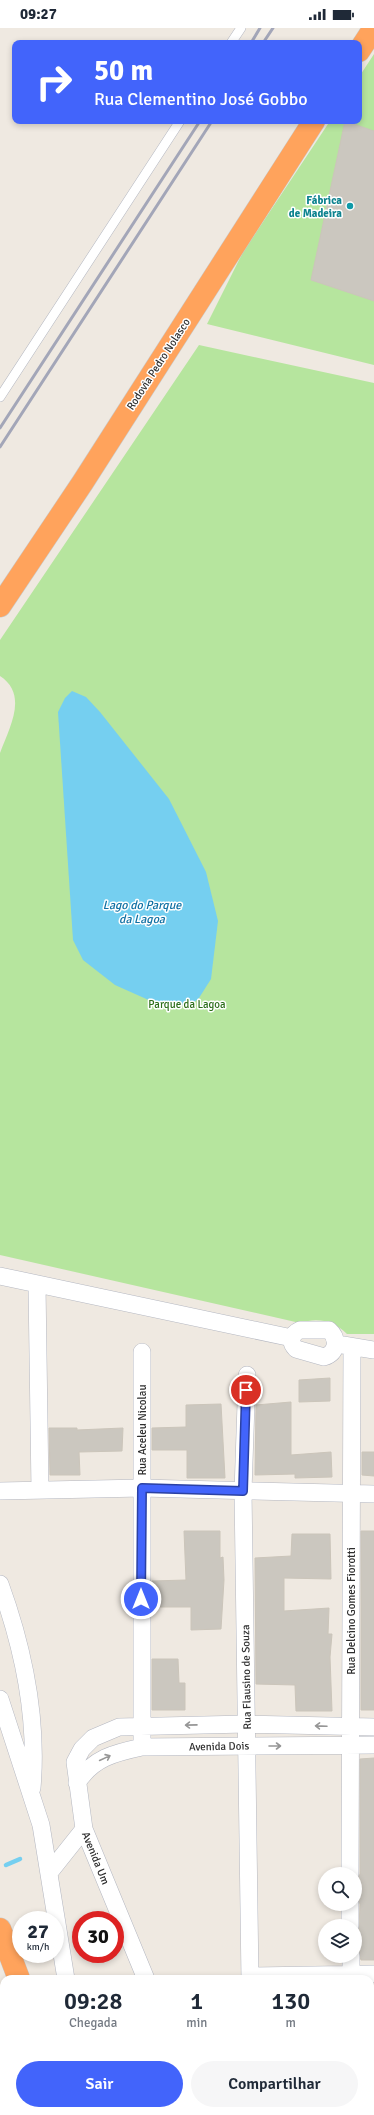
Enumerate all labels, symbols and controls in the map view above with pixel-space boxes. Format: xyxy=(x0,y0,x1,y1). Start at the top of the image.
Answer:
text: 09:27 xyxy=(20,5,57,23)
text: 50 m xyxy=(94,54,153,88)
icon: right xyxy=(28,56,80,108)
text: Rua Clementino José Gobbo xyxy=(94,88,308,110)
place label: Fábrica de Madeira xyxy=(289,194,342,220)
marker: Fábrica de Madeira xyxy=(345,201,355,211)
street label: Rodovia Pedro Nolasco xyxy=(124,316,193,412)
water label: Lago do Parque da Lagoa xyxy=(103,898,182,927)
park label: Parque da Lagoa xyxy=(148,998,226,1011)
pin xyxy=(229,1373,263,1407)
icon: arrive xyxy=(235,1379,257,1401)
street label: Rua Aceleu Nicolau xyxy=(136,1385,149,1475)
street label: Rua Delcino Gomes Fiorotti xyxy=(345,1547,358,1675)
position arrow xyxy=(120,1578,162,1620)
street label: Rua Flausino de Souza xyxy=(239,1624,254,1730)
one-way arrow xyxy=(185,1721,198,1729)
one-way arrow xyxy=(315,1722,328,1730)
street label: Avenida Dois xyxy=(189,1739,249,1754)
one-way arrow xyxy=(268,1742,281,1750)
one-way arrow xyxy=(99,1754,111,1761)
street label: Avenida Um xyxy=(79,1830,112,1887)
map controls xyxy=(318,1867,362,1963)
button: search xyxy=(318,1867,362,1911)
speed limit sign: 30 xyxy=(72,1911,124,1963)
text: 27 xyxy=(27,1919,49,1944)
button: layers xyxy=(318,1919,362,1963)
text: km/h xyxy=(27,1941,49,1953)
text: 09:28 xyxy=(64,1986,122,2016)
text: 1 xyxy=(190,1986,203,2016)
text: 130 xyxy=(271,1986,310,2016)
text: Chegada xyxy=(69,2015,117,2031)
text: min xyxy=(186,2015,207,2031)
text: m xyxy=(285,2015,296,2031)
button: Sair xyxy=(16,2061,183,2107)
button: Compartilhar xyxy=(191,2061,358,2107)

